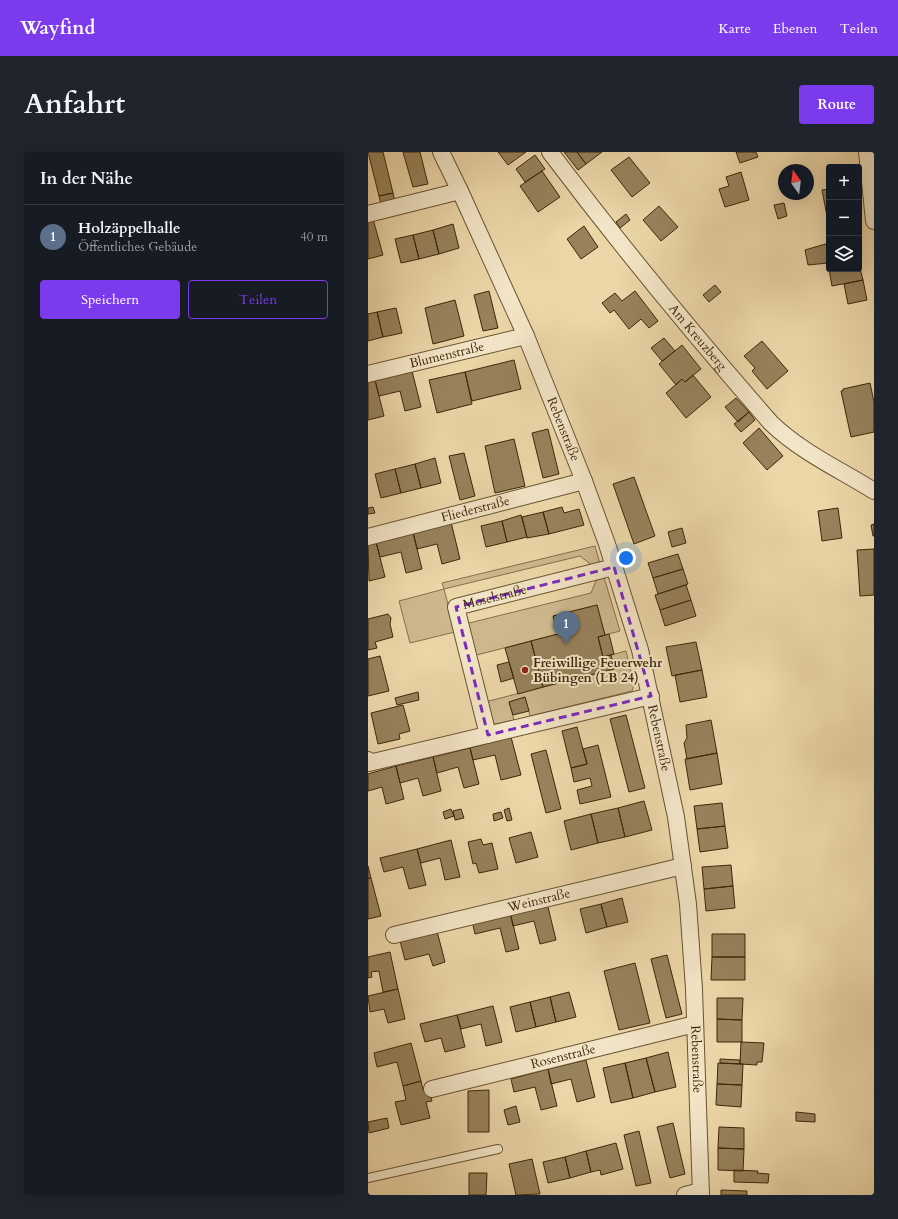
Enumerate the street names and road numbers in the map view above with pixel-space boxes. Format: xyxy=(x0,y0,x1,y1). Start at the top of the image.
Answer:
street label: Am Kreuzberg xyxy=(664,300,731,375)
street label: Blumenstraße xyxy=(408,337,486,373)
street label: Rebenstraße xyxy=(542,394,584,464)
street label: Fliederstraße xyxy=(439,492,512,527)
street label: Moselstraße xyxy=(461,580,529,614)
street label: Rebenstraße xyxy=(643,703,675,773)
street label: Weinstraße xyxy=(505,884,572,917)
street label: Rebenstraße xyxy=(686,1025,707,1093)
street label: Rosenstraße xyxy=(529,1040,597,1073)

